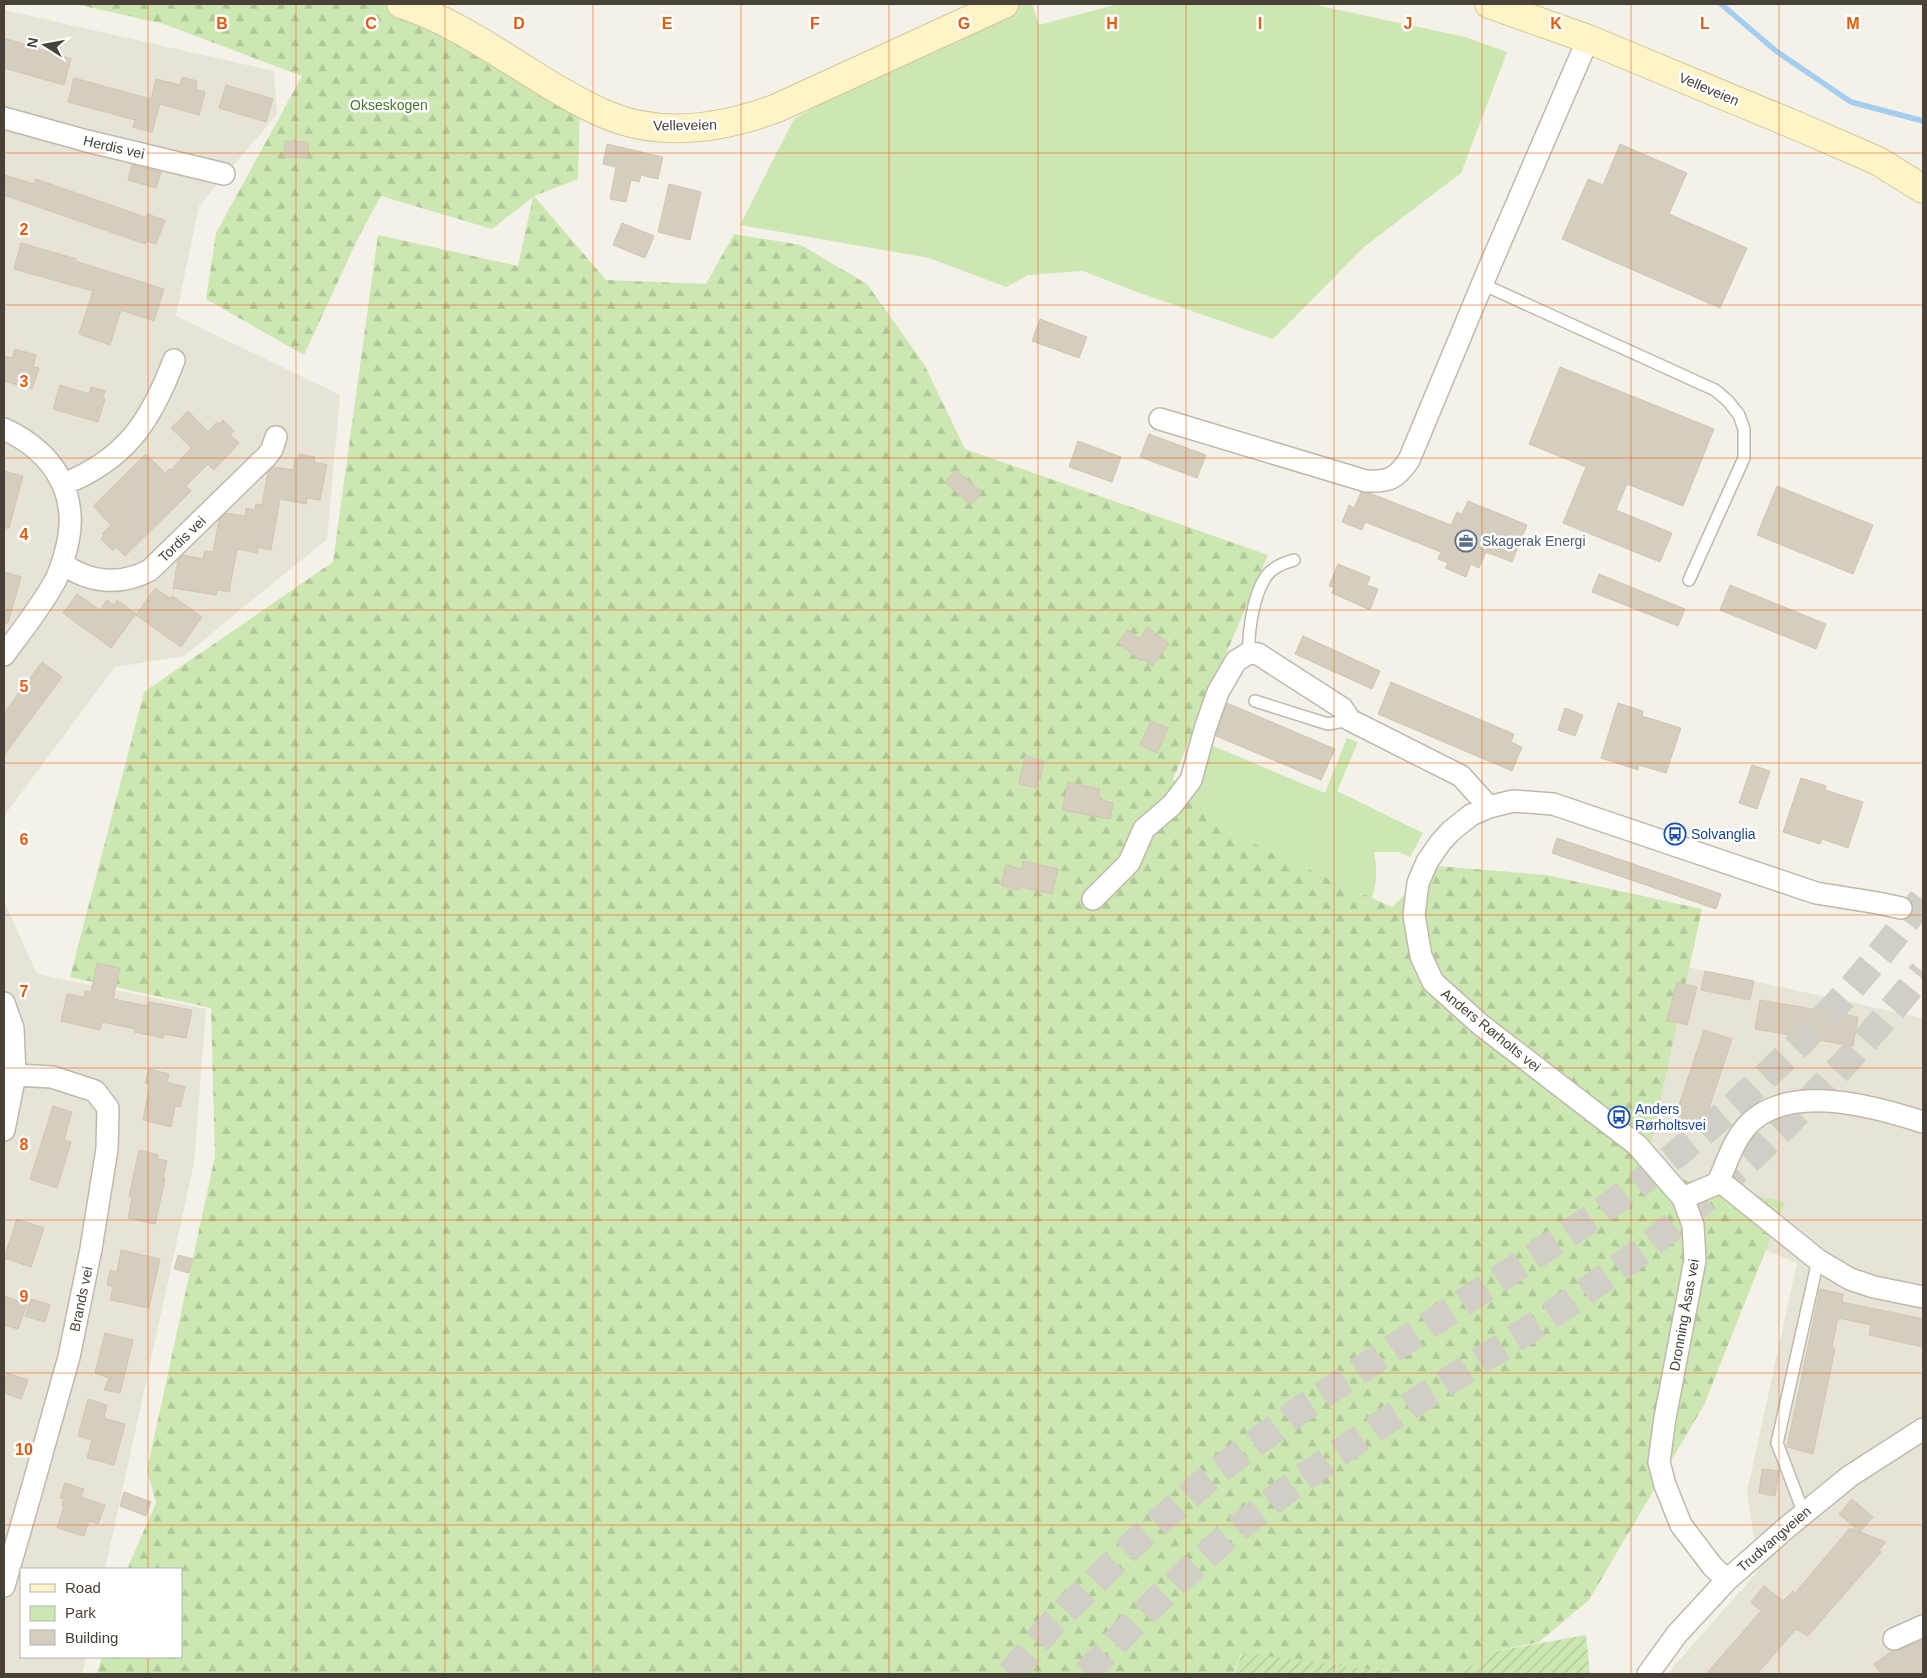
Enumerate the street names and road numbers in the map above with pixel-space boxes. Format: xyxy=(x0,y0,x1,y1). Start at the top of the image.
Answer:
street label: Velleveien xyxy=(1676,69,1742,109)
street label: Velleveien xyxy=(653,116,717,134)
street label: Herdis vei xyxy=(82,132,146,162)
street label: Tordis vei xyxy=(155,513,209,565)
street label: Anders Rørholts vei xyxy=(1438,985,1544,1075)
street label: Dronning Åsas vei xyxy=(1666,1258,1702,1372)
street label: Brands vei xyxy=(66,1265,96,1333)
street label: Trudvangveien xyxy=(1734,1503,1814,1575)

